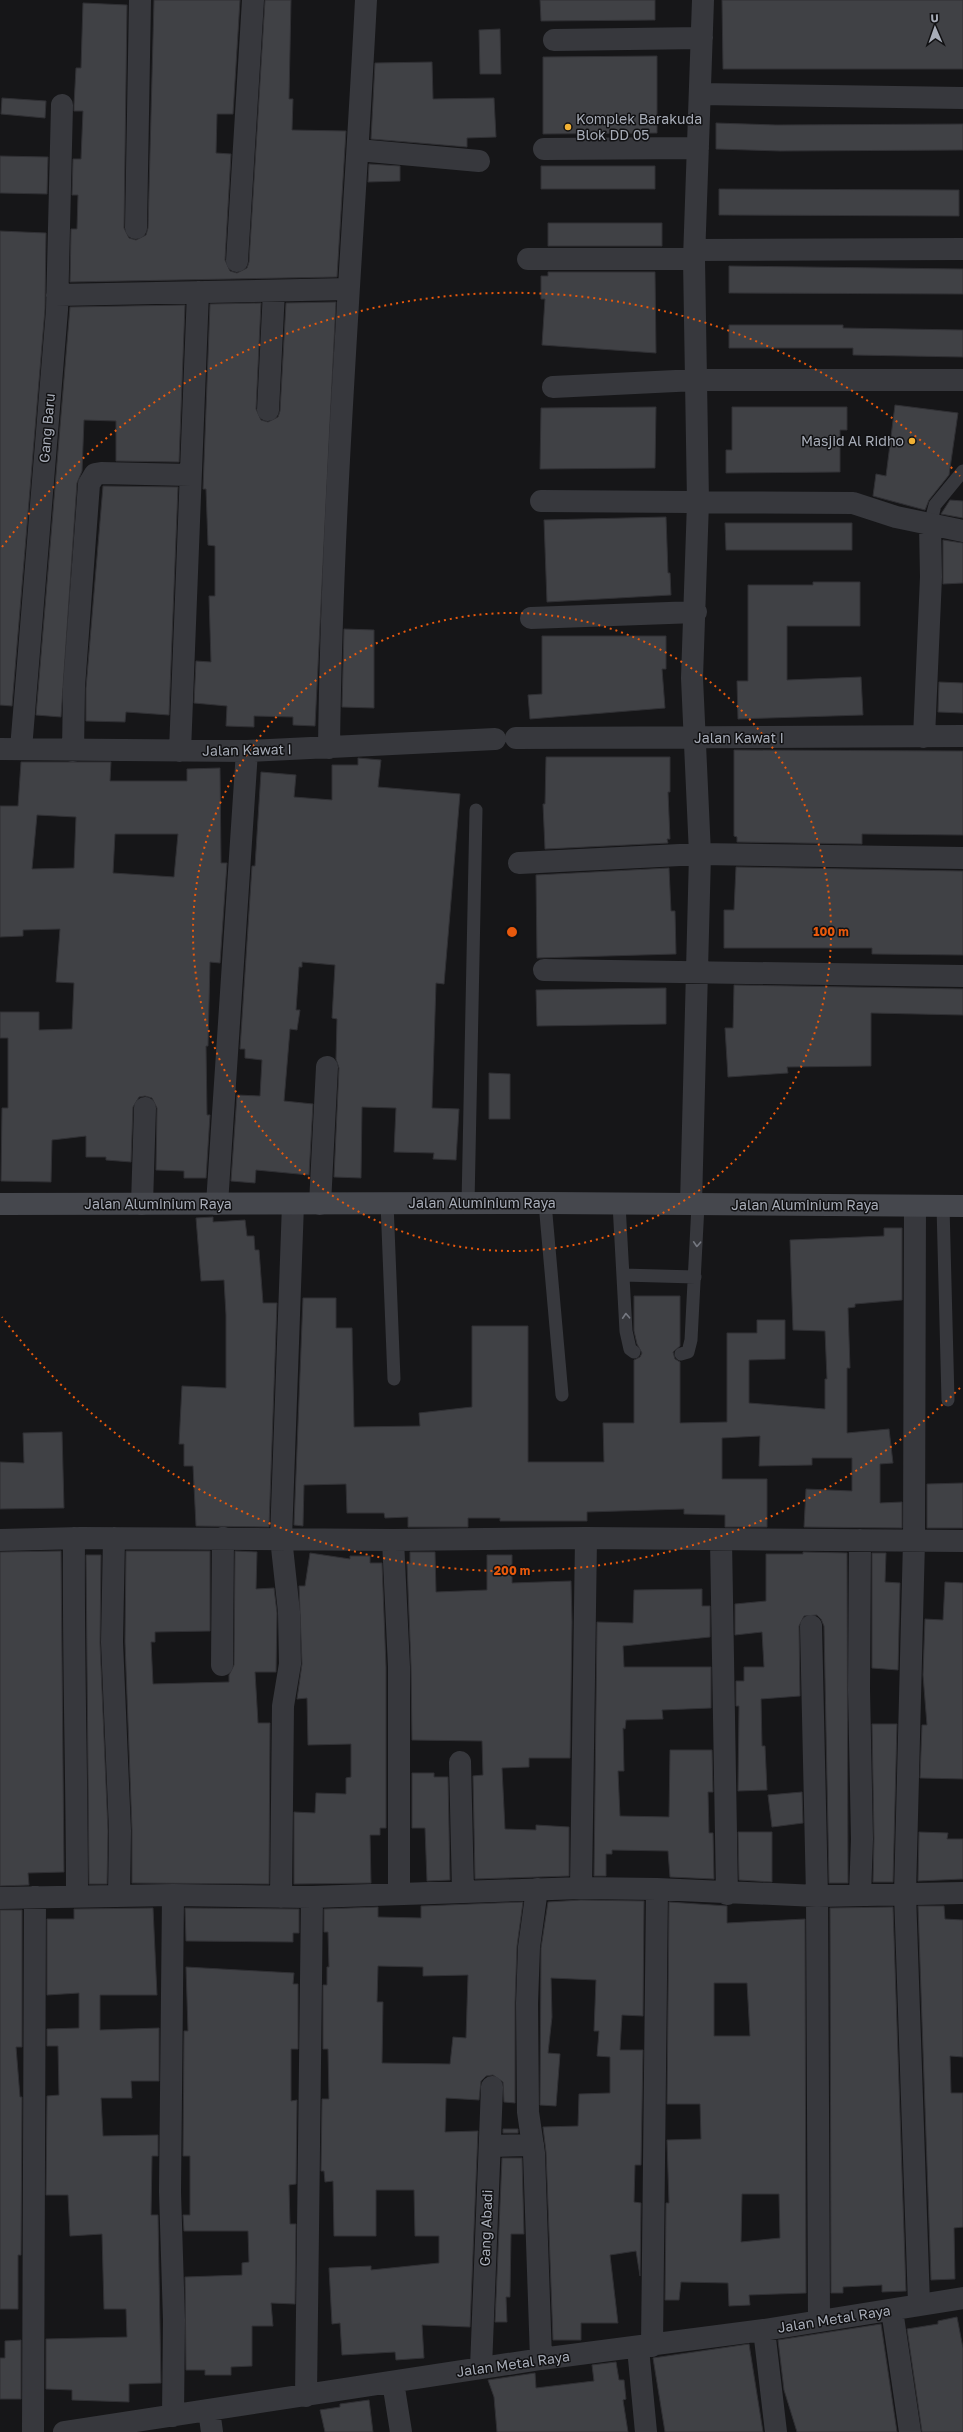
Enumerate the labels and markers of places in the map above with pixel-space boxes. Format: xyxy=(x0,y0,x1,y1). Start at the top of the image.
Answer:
place label: Komplek Barakuda Blok DD 05 xyxy=(576,110,702,143)
marker: Komplek Barakuda Blok DD 05 xyxy=(563,122,573,132)
place label: Masjid Al Ridho xyxy=(801,432,904,449)
marker: Masjid Al Ridho xyxy=(907,436,917,446)
centre of rings xyxy=(505,925,519,939)

